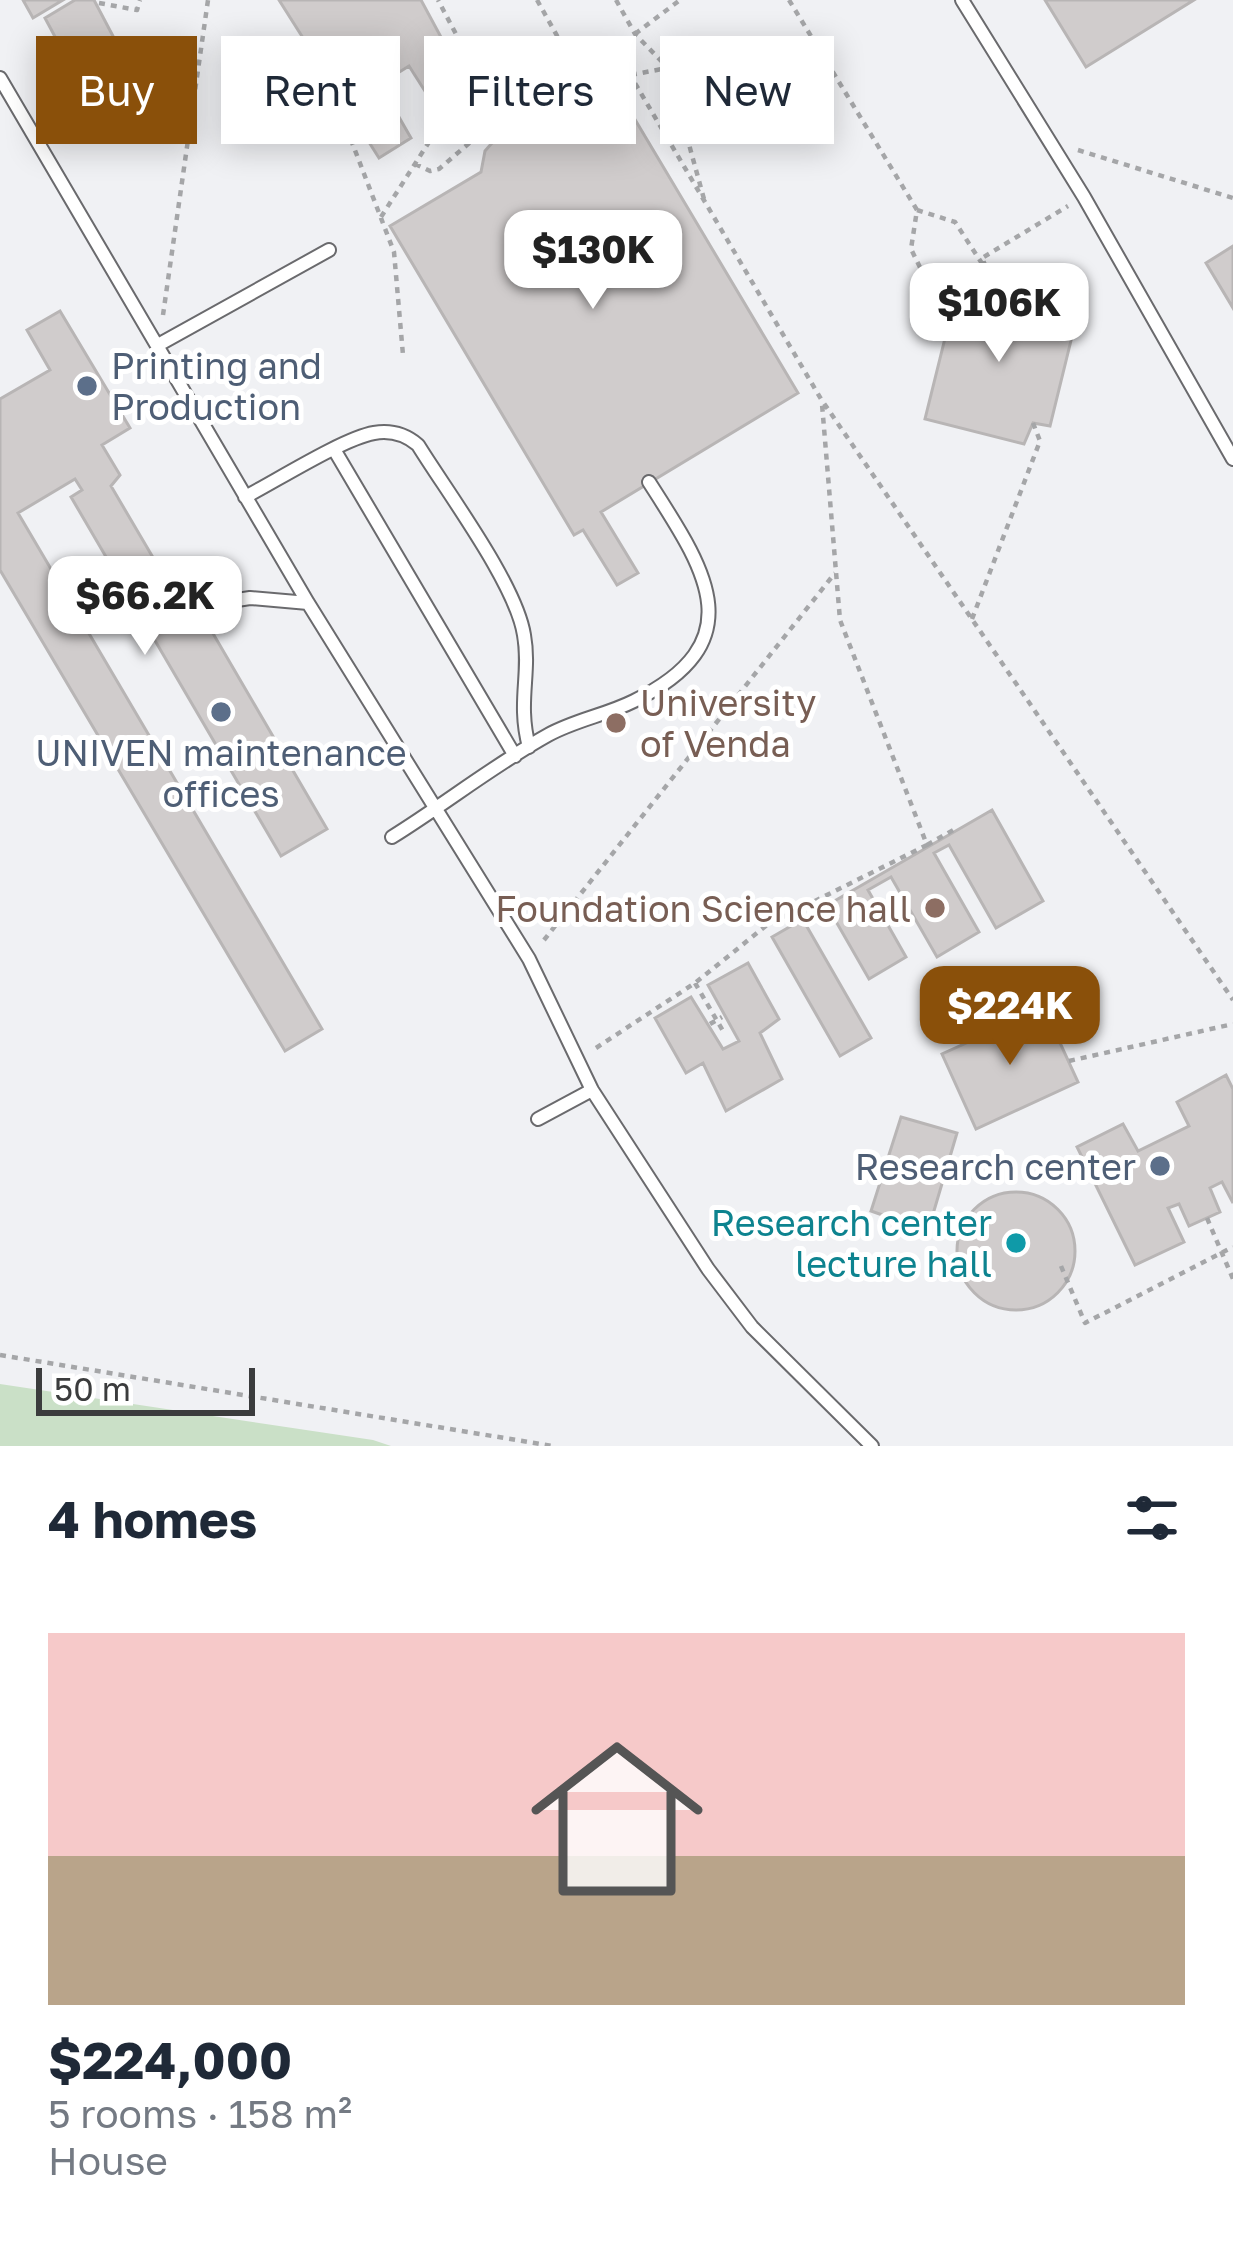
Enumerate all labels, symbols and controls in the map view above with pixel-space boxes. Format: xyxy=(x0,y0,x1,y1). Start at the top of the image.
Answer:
chip: Buy xyxy=(36,36,197,144)
chip: Rent xyxy=(221,36,400,144)
chip: Filters xyxy=(424,36,636,144)
chip: New xyxy=(660,36,834,144)
pin: $130K xyxy=(509,210,677,312)
text: $130K xyxy=(531,225,655,272)
pin: $106K xyxy=(915,263,1083,365)
text: $106K xyxy=(937,278,1061,325)
place label: Printing and Production xyxy=(111,344,322,428)
marker: Printing and Production xyxy=(74,373,100,399)
pin: $66.2K xyxy=(47,556,243,658)
text: $66.2K xyxy=(75,571,215,618)
place label: University of Venda xyxy=(640,681,816,765)
marker: UNIVEN maintenance offices xyxy=(208,699,234,725)
marker: University of Venda xyxy=(603,710,629,736)
place label: UNIVEN maintenance offices xyxy=(35,731,407,815)
place label: Foundation Science hall xyxy=(495,887,911,930)
marker: Foundation Science hall xyxy=(922,895,948,921)
pin: $224K xyxy=(926,966,1094,1068)
text: $224K xyxy=(947,981,1073,1028)
place label: Research center xyxy=(855,1145,1136,1188)
marker: Research center xyxy=(1147,1153,1173,1179)
place label: Research center lecture hall xyxy=(711,1201,992,1285)
marker: Research center lecture hall xyxy=(1003,1230,1029,1256)
scale bar xyxy=(36,1362,255,1415)
text: 50 m xyxy=(54,1369,131,1408)
icon: filters xyxy=(1119,1485,1185,1551)
text: 4 homes xyxy=(48,1488,257,1549)
icon: home xyxy=(509,1711,725,1927)
text: $224,000 xyxy=(48,2029,292,2090)
text: 5 rooms · 158 m² xyxy=(48,2090,352,2137)
text: House xyxy=(48,2137,168,2184)

